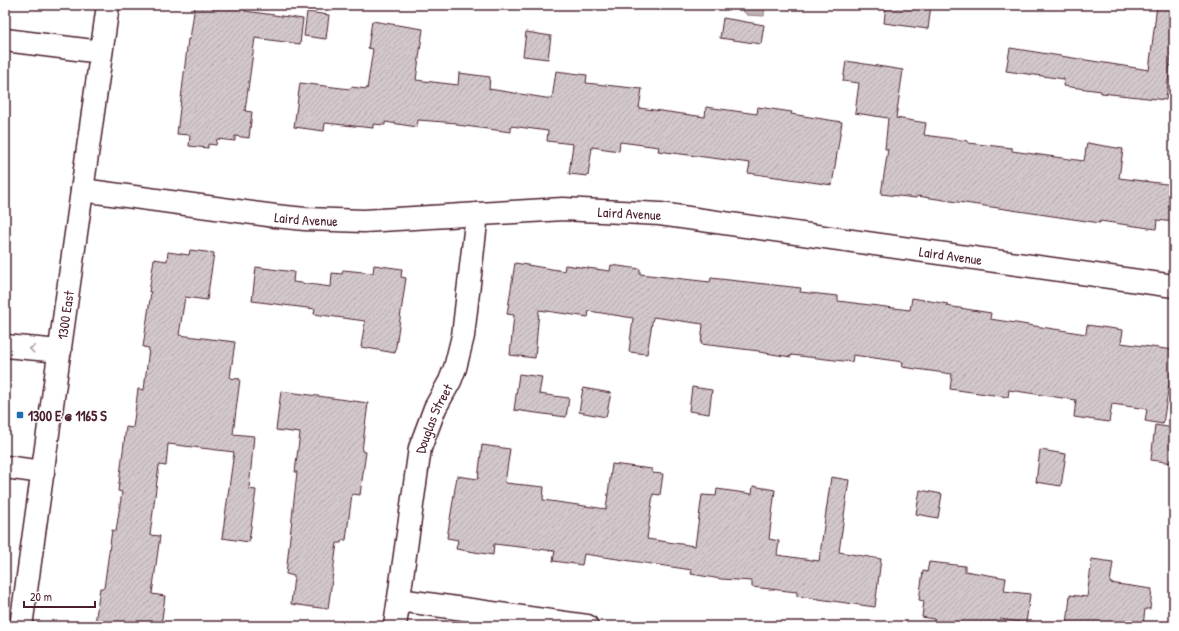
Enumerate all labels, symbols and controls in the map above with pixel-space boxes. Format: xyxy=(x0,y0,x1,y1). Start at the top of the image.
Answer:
street label: Laird Avenue xyxy=(597,201,662,224)
street label: Laird Avenue xyxy=(274,206,339,230)
street label: Laird Avenue xyxy=(918,241,984,269)
street label: 1300 East xyxy=(52,289,77,341)
one-way arrow xyxy=(29,344,35,353)
street label: Douglas Street xyxy=(410,380,456,454)
place label: 1300 E @ 1165 S xyxy=(28,406,107,425)
marker: 1300 E @ 1165 S xyxy=(15,410,25,420)
scale bar xyxy=(24,583,95,609)
text: 20 m xyxy=(30,588,52,605)

